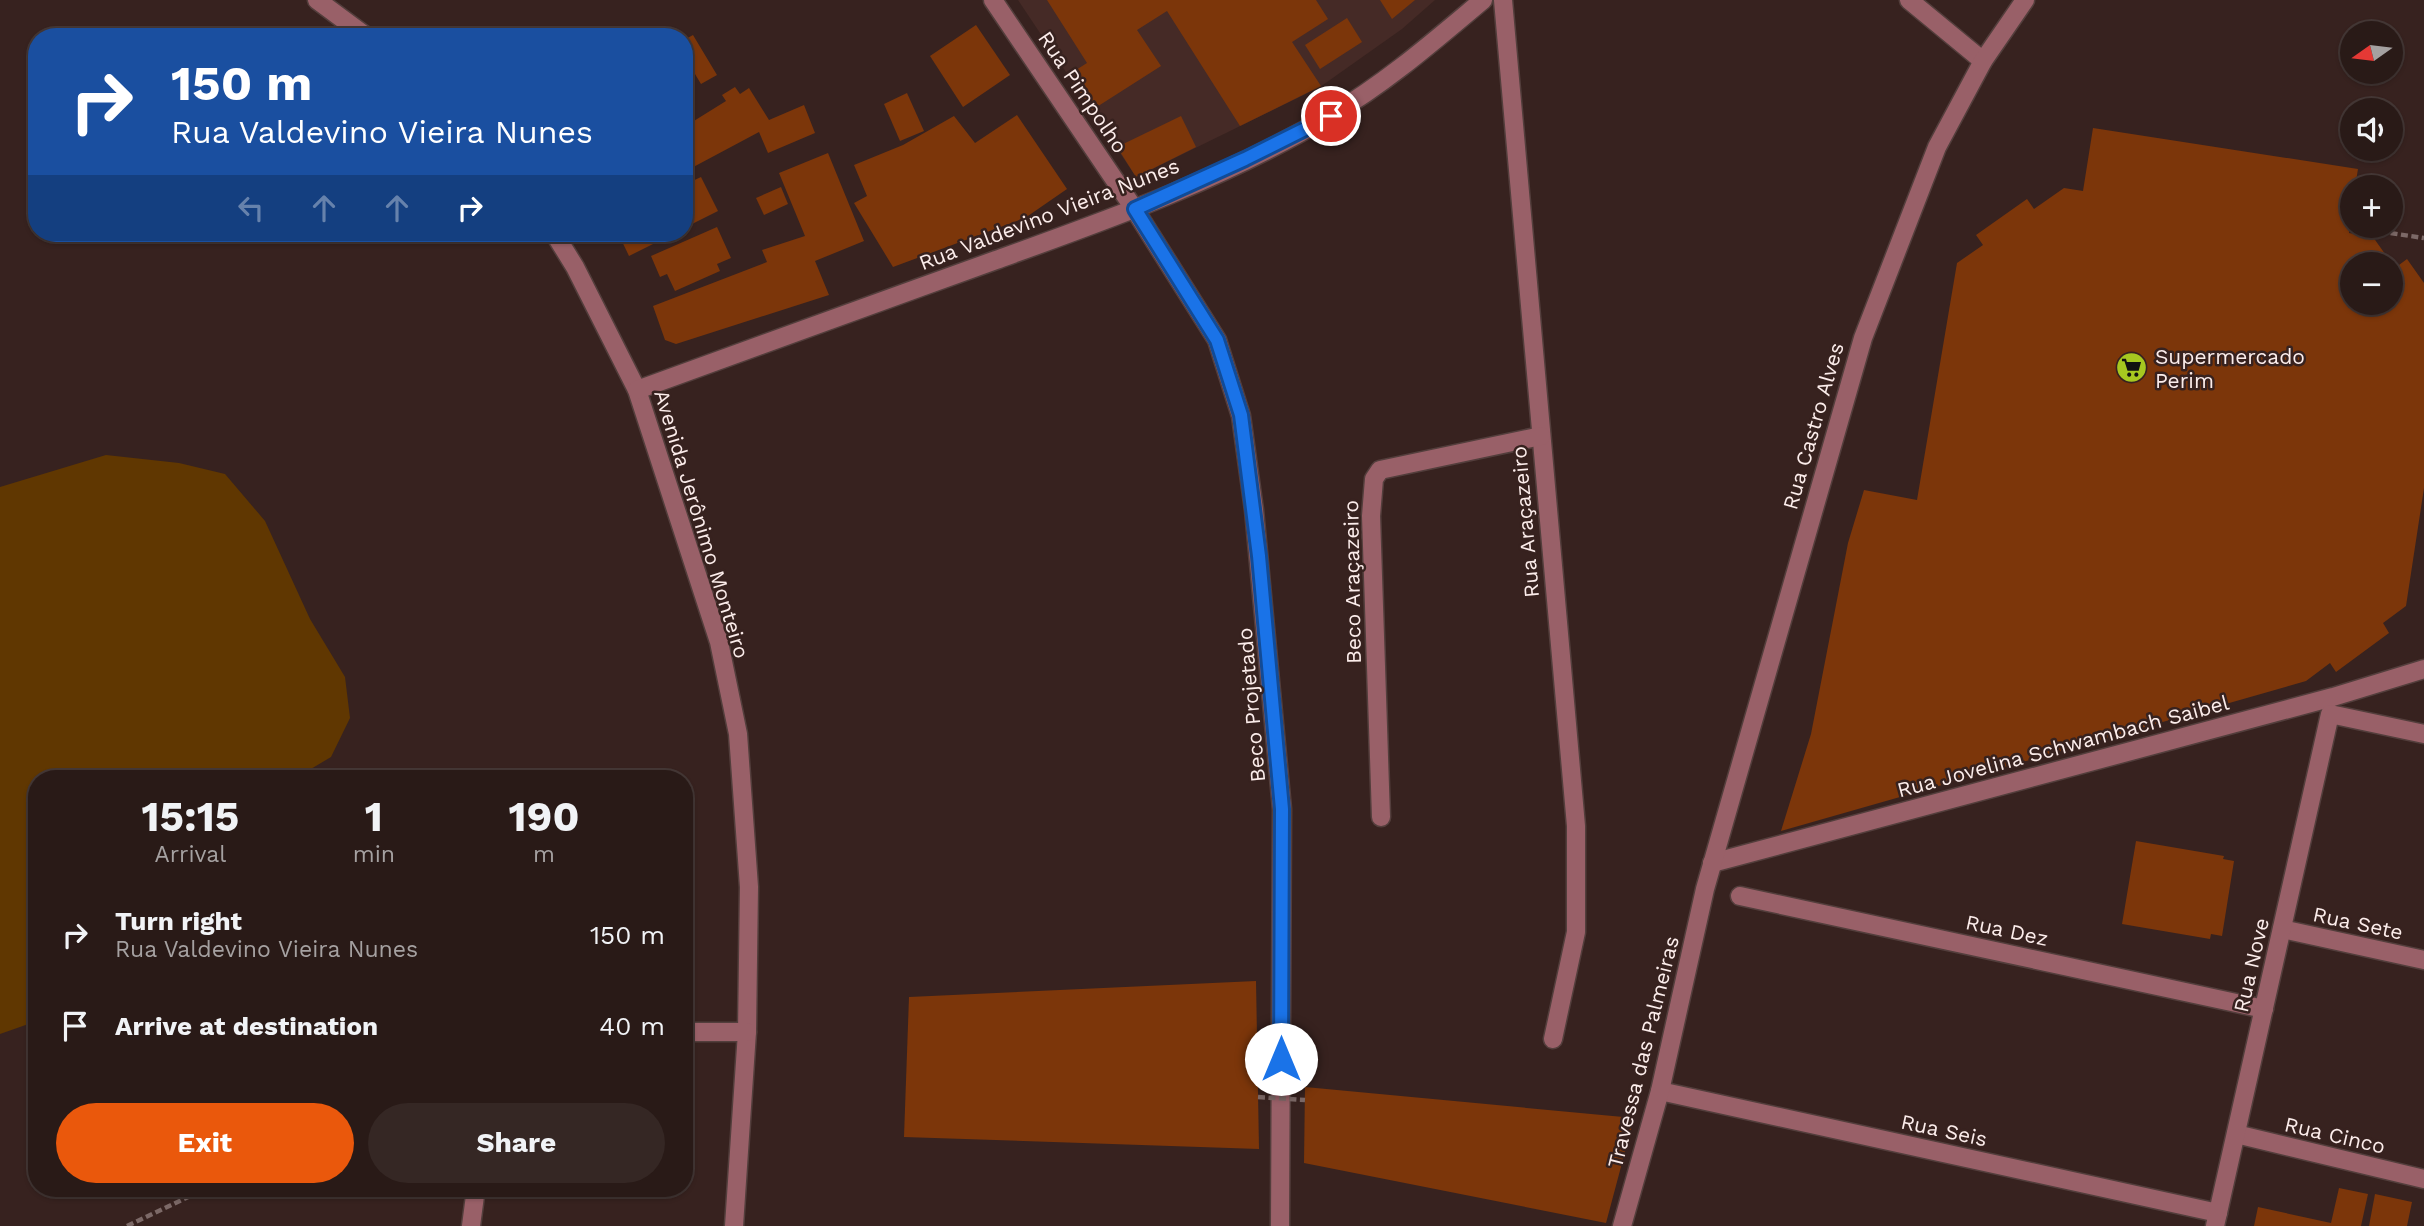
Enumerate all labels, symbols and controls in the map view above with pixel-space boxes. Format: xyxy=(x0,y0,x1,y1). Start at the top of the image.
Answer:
north arrow xyxy=(2340,21,2403,84)
map controls xyxy=(2340,21,2403,315)
street label: Rua Pimpolho xyxy=(1033,26,1133,158)
text: 150 m xyxy=(171,54,312,112)
icon: right xyxy=(56,56,147,147)
pin xyxy=(1301,86,1361,146)
icon: arrive xyxy=(1312,97,1350,135)
button: sound xyxy=(2340,98,2403,161)
text: Rua Valdevino Vieira Nunes xyxy=(171,113,593,151)
street label: Rua Valdevino Vieira Nunes xyxy=(915,153,1183,275)
button: + xyxy=(2340,175,2403,238)
icon: left xyxy=(232,189,270,227)
icon: ahead xyxy=(305,189,343,227)
icon: ahead xyxy=(378,189,416,227)
icon: right xyxy=(451,189,489,227)
button: − xyxy=(2340,252,2403,315)
street label: Rua Castro Alves xyxy=(1777,340,1849,512)
place label: Supermercado Perim xyxy=(2155,344,2305,393)
supermarket icon: Supermercado Perim xyxy=(2115,351,2149,385)
street label: Avenida Jerônimo Monteiro xyxy=(649,387,755,661)
street label: Rua Araçazeiro xyxy=(1506,445,1544,599)
street label: Beco Araçazeiro xyxy=(1338,500,1366,664)
street label: Beco Projetado xyxy=(1232,627,1270,783)
street label: Rua Jovelina Schwambach Saibel xyxy=(1894,689,2232,802)
text: 15:15 xyxy=(141,792,239,841)
text: 1 xyxy=(365,792,383,841)
text: 190 xyxy=(509,792,580,841)
text: Arrival xyxy=(154,841,226,868)
text: min xyxy=(353,841,395,868)
text: m xyxy=(533,841,555,868)
street label: Rua Sete xyxy=(2311,901,2405,945)
text: Turn right xyxy=(115,906,242,936)
street label: Rua Dez xyxy=(1963,909,2051,951)
street label: Rua Nove xyxy=(2228,915,2274,1015)
icon: right xyxy=(56,916,94,954)
text: 150 m xyxy=(590,920,665,950)
street label: Travessa das Palmeiras xyxy=(1602,933,1684,1171)
text: Rua Valdevino Vieira Nunes xyxy=(115,936,418,963)
icon: arrive xyxy=(56,1007,94,1045)
text: Arrive at destination xyxy=(115,1011,378,1041)
text: 40 m xyxy=(599,1011,665,1041)
position arrow xyxy=(1244,1022,1318,1096)
button: Exit xyxy=(56,1103,354,1183)
button: Share xyxy=(368,1103,665,1183)
street label: Rua Seis xyxy=(1899,1109,1989,1151)
street label: Rua Cinco xyxy=(2282,1111,2388,1159)

